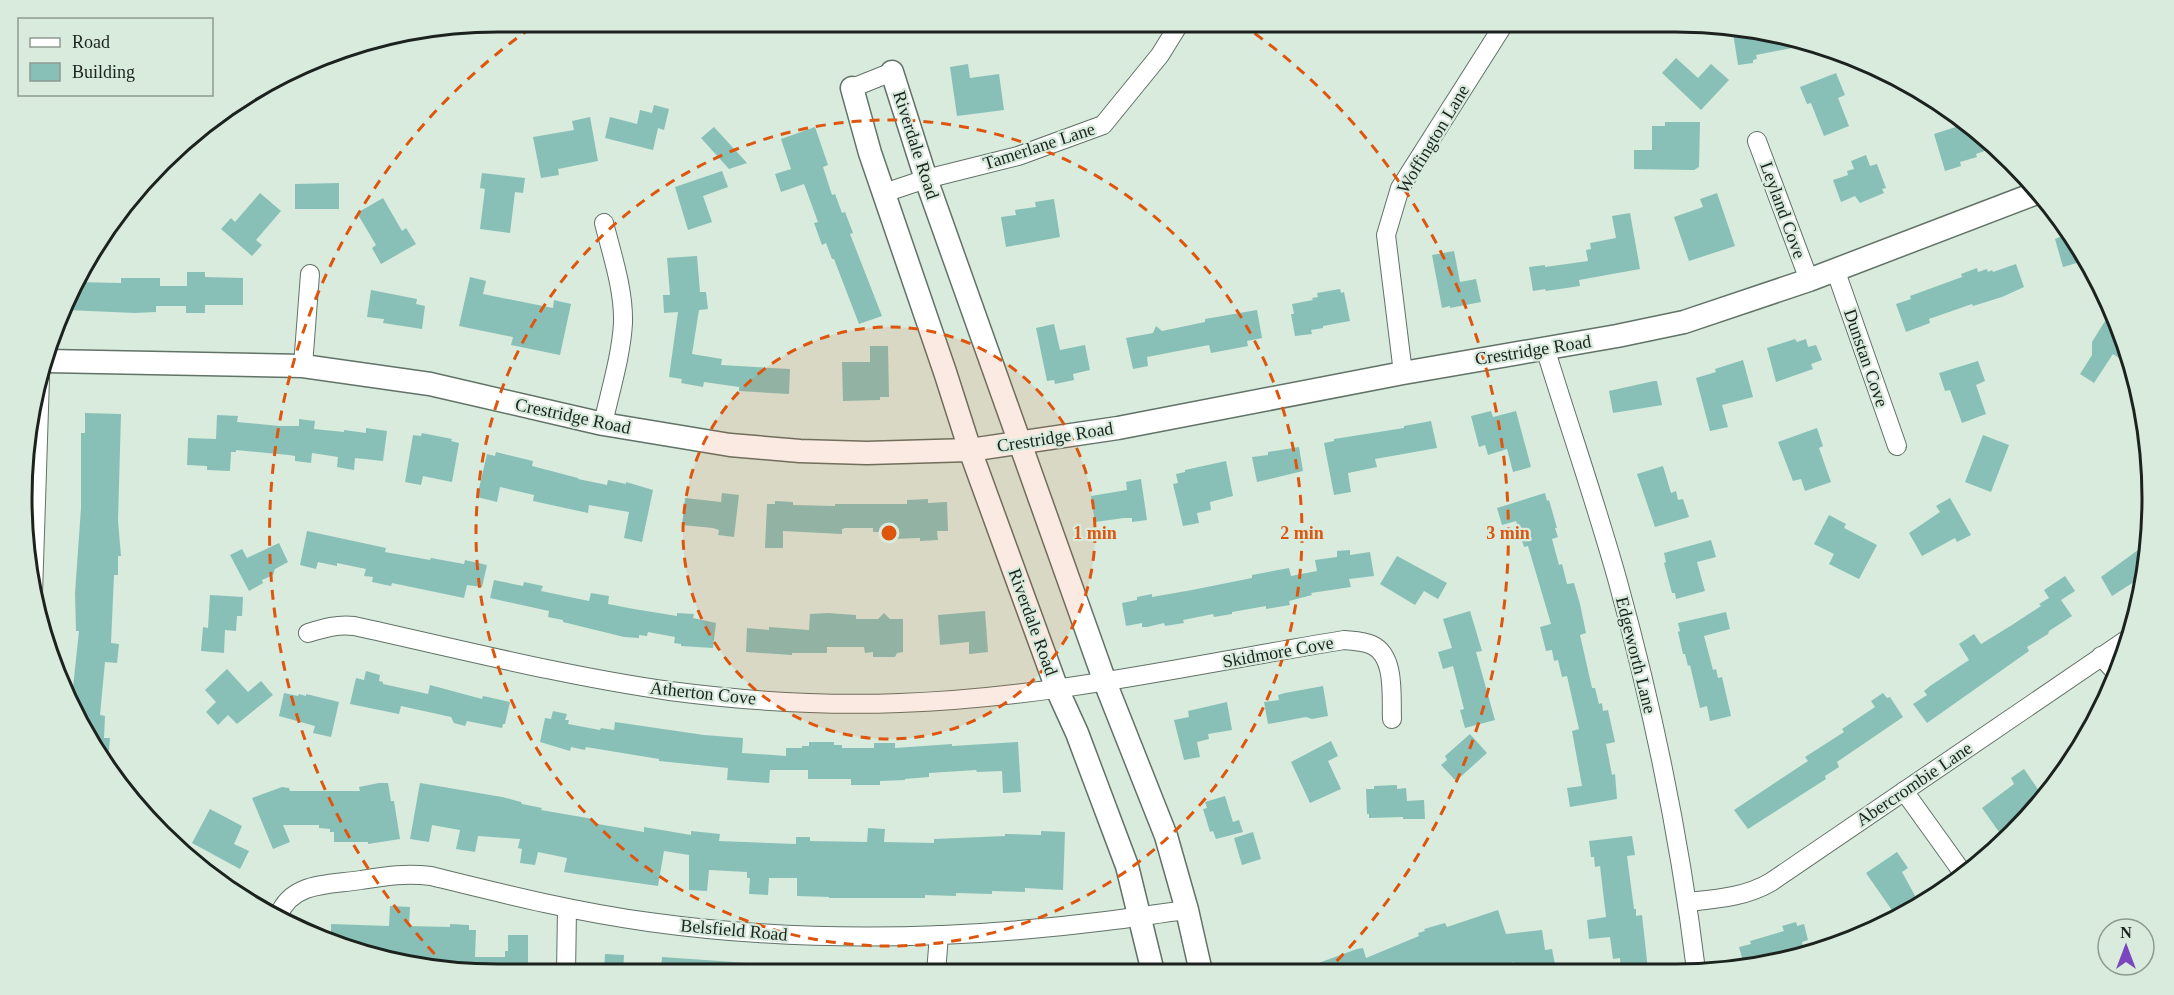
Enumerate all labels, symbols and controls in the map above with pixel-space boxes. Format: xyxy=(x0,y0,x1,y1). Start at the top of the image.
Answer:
legend xyxy=(18,18,213,96)
text: Road xyxy=(72,32,110,52)
text: Building xyxy=(72,62,135,82)
street label: Woffington Lane xyxy=(1393,81,1473,197)
street label: Riverdale Road xyxy=(889,88,943,202)
street label: Tamerlane Lane xyxy=(981,119,1097,173)
street label: Leyland Cove xyxy=(1756,159,1810,261)
street label: Dunstan Cove xyxy=(1840,306,1892,410)
street label: Crestridge Road xyxy=(1473,331,1593,369)
street label: Crestridge Road xyxy=(513,394,633,438)
street label: Crestridge Road xyxy=(995,418,1115,456)
centre of rings xyxy=(879,523,899,543)
text: 1 min xyxy=(1073,523,1117,543)
text: 2 min xyxy=(1280,523,1324,543)
text: 3 min xyxy=(1486,523,1530,543)
street label: Riverdale Road xyxy=(1004,566,1062,678)
street label: Edgeworth Lane xyxy=(1612,595,1660,715)
street label: Skidmore Cove xyxy=(1221,632,1335,672)
street label: Atherton Cove xyxy=(649,677,757,709)
street label: Abercrombie Lane xyxy=(1852,738,1976,830)
street label: Belsfield Road xyxy=(680,915,788,945)
north arrow xyxy=(2096,917,2156,977)
text: N xyxy=(2120,924,2132,941)

